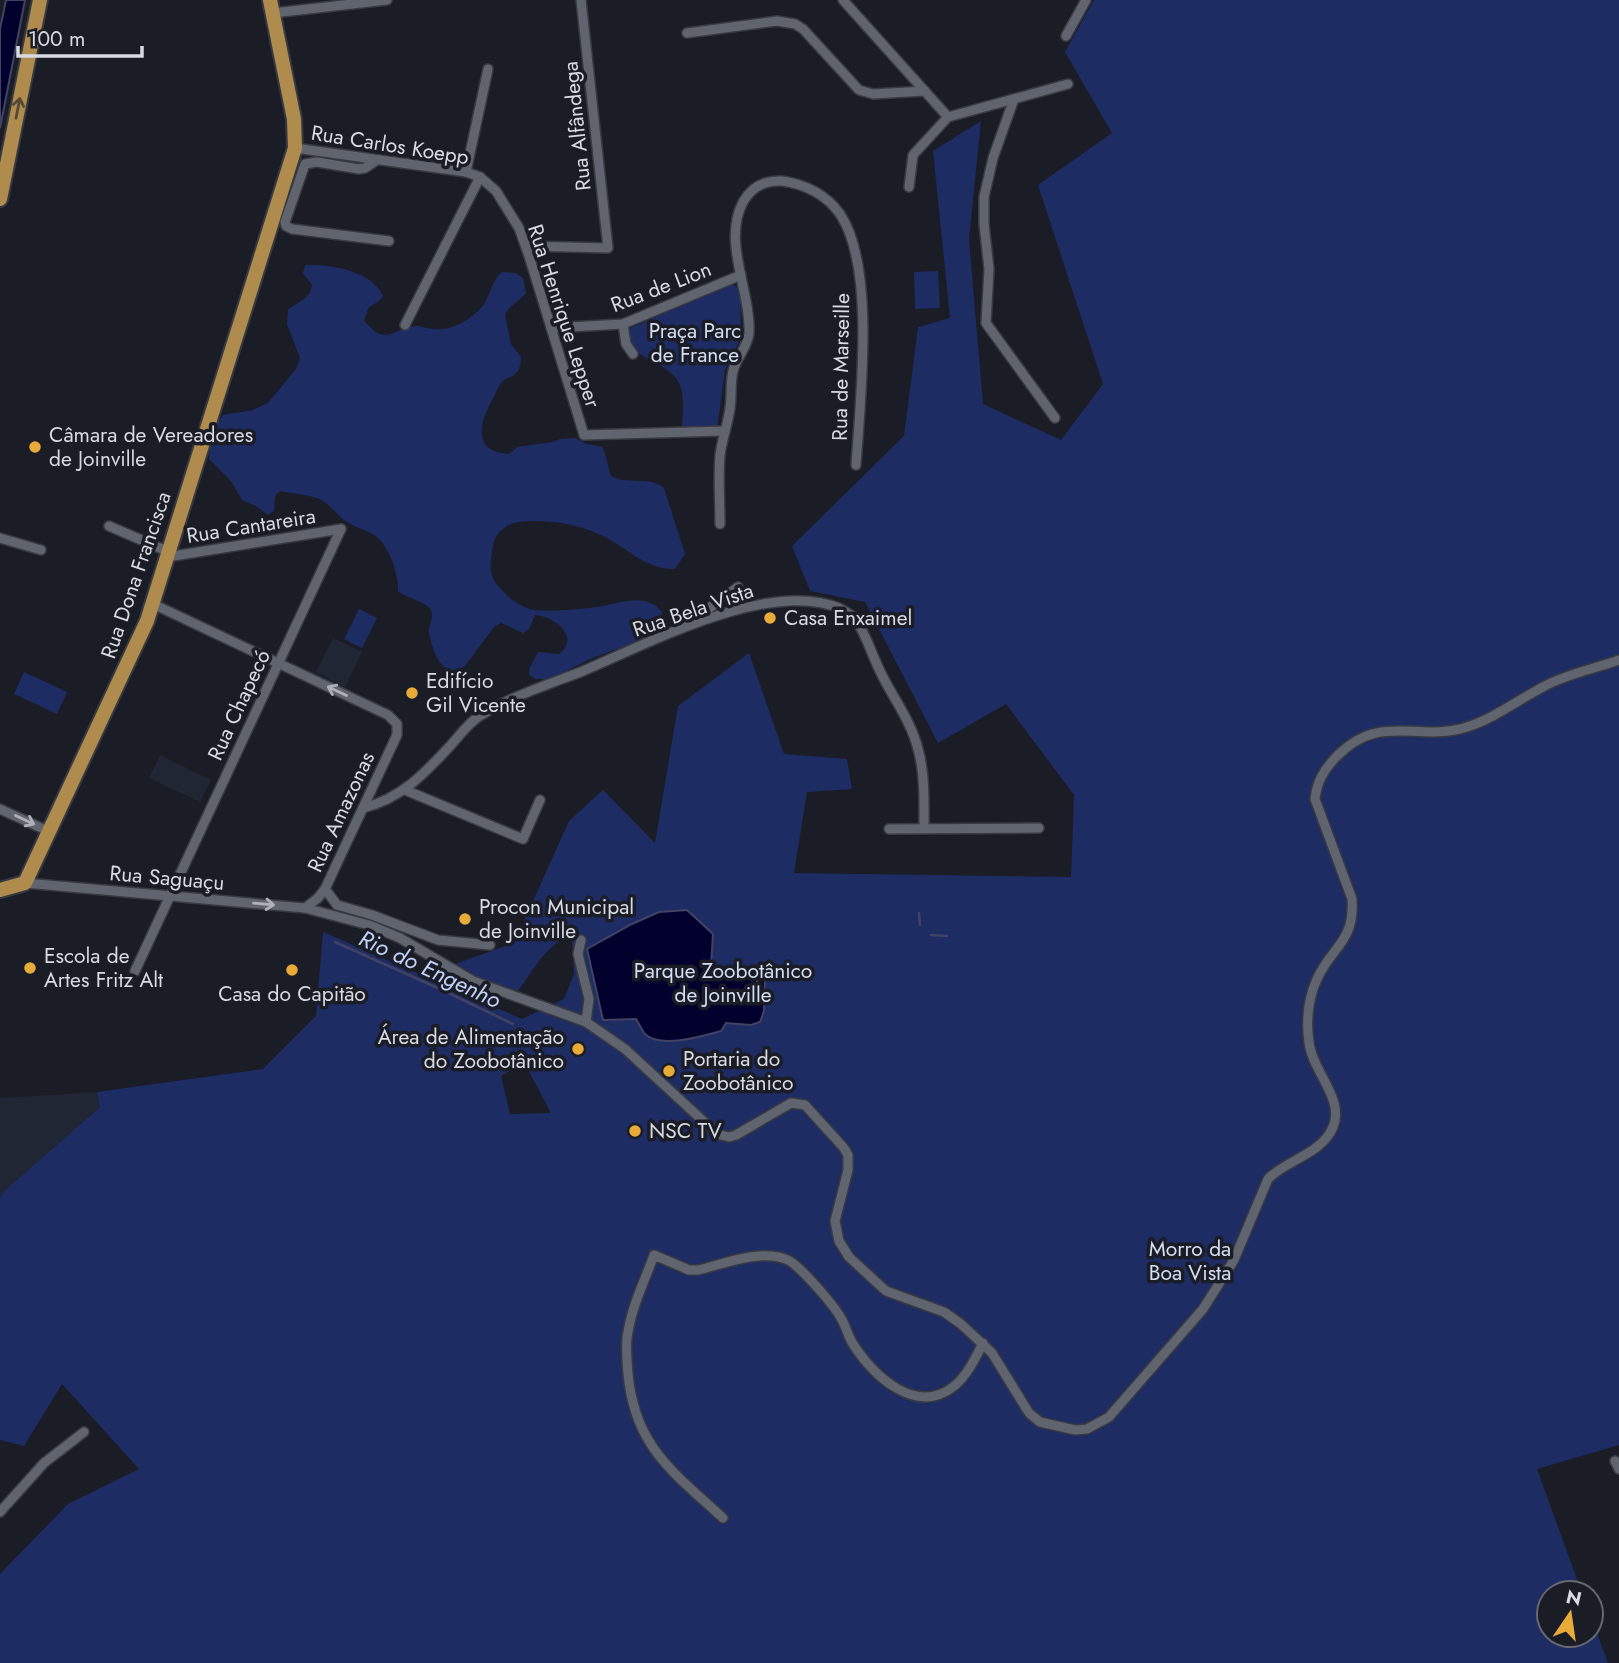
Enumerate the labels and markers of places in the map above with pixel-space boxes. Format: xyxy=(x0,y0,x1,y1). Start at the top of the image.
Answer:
place label: Câmara de Vereadores de Joinville xyxy=(49,420,253,474)
marker: Câmara de Vereadores de Joinville xyxy=(27,439,43,455)
place label: Casa Enxaimel xyxy=(784,603,912,633)
marker: Casa Enxaimel xyxy=(762,610,778,626)
place label: Edifício Gil Vicente xyxy=(426,666,526,720)
marker: Edifício Gil Vicente xyxy=(404,685,420,701)
place label: Procon Municipal de Joinville xyxy=(479,892,634,946)
marker: Procon Municipal de Joinville xyxy=(457,911,473,927)
place label: Escola de Artes Fritz Alt xyxy=(44,941,163,995)
marker: Escola de Artes Fritz Alt xyxy=(22,960,38,976)
marker: Casa do Capitão xyxy=(284,962,300,978)
place label: Casa do Capitão xyxy=(218,979,366,1009)
place label: Área de Alimentação do Zoobotânico xyxy=(378,1022,564,1076)
marker: Área de Alimentação do Zoobotânico xyxy=(570,1041,586,1057)
place label: Portaria do Zoobotânico xyxy=(683,1044,793,1098)
marker: Portaria do Zoobotânico xyxy=(661,1063,677,1079)
place label: NSC TV xyxy=(649,1116,722,1146)
marker: NSC TV xyxy=(627,1123,643,1139)

